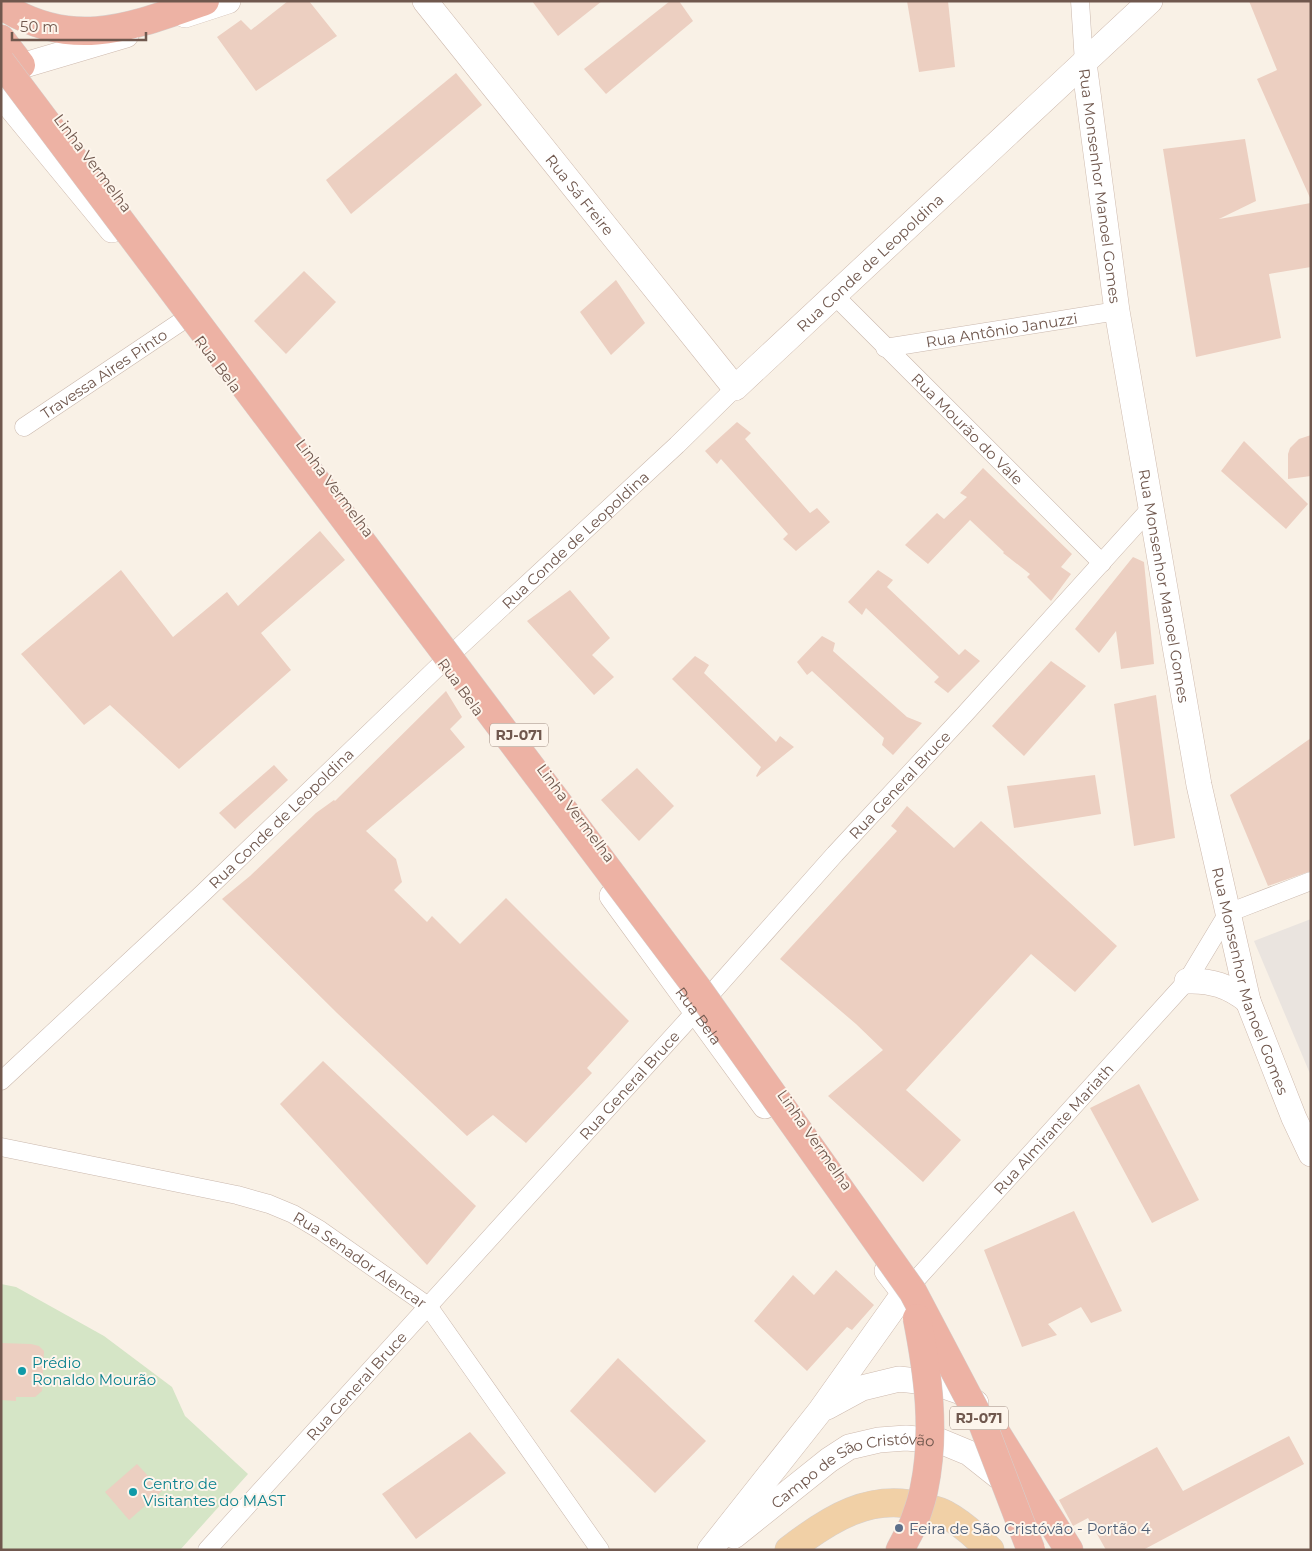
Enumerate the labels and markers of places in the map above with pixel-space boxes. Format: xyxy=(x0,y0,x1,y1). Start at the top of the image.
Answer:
place label: Prédio Ronaldo Mourão xyxy=(32,1353,156,1389)
marker: Prédio Ronaldo Mourão xyxy=(16,1365,28,1377)
place label: Centro de Visitantes do MAST xyxy=(143,1474,286,1510)
marker: Centro de Visitantes do MAST xyxy=(127,1486,139,1498)
place label: Feira de São Cristóvão - Portão 4 xyxy=(909,1519,1151,1538)
marker: Feira de São Cristóvão - Portão 4 xyxy=(893,1522,905,1534)

